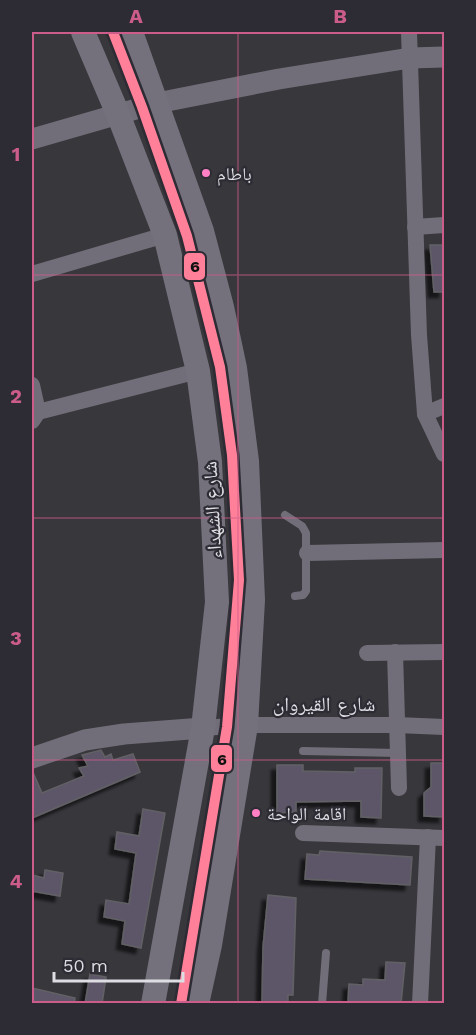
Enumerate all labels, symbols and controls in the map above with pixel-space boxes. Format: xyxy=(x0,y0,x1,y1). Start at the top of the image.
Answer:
text: A xyxy=(129,4,143,28)
text: B xyxy=(333,4,347,28)
text: 1 xyxy=(12,142,20,166)
place label: باطام xyxy=(217,163,252,186)
marker: باطام xyxy=(200,167,212,179)
line badge: 6 xyxy=(183,252,206,281)
text: 6 xyxy=(190,257,200,276)
text: 2 xyxy=(10,384,22,408)
street label: شارع الشهداء xyxy=(197,461,228,559)
text: 3 xyxy=(10,626,22,650)
street label: شارع القيروان xyxy=(273,692,375,717)
line badge: 6 xyxy=(210,744,233,773)
text: 6 xyxy=(217,750,227,769)
place label: اقامة الواحة xyxy=(267,803,346,824)
marker: اقامة الواحة xyxy=(250,807,262,819)
text: 4 xyxy=(10,869,23,893)
scale bar xyxy=(54,945,183,983)
text: 50 m xyxy=(63,955,108,976)

